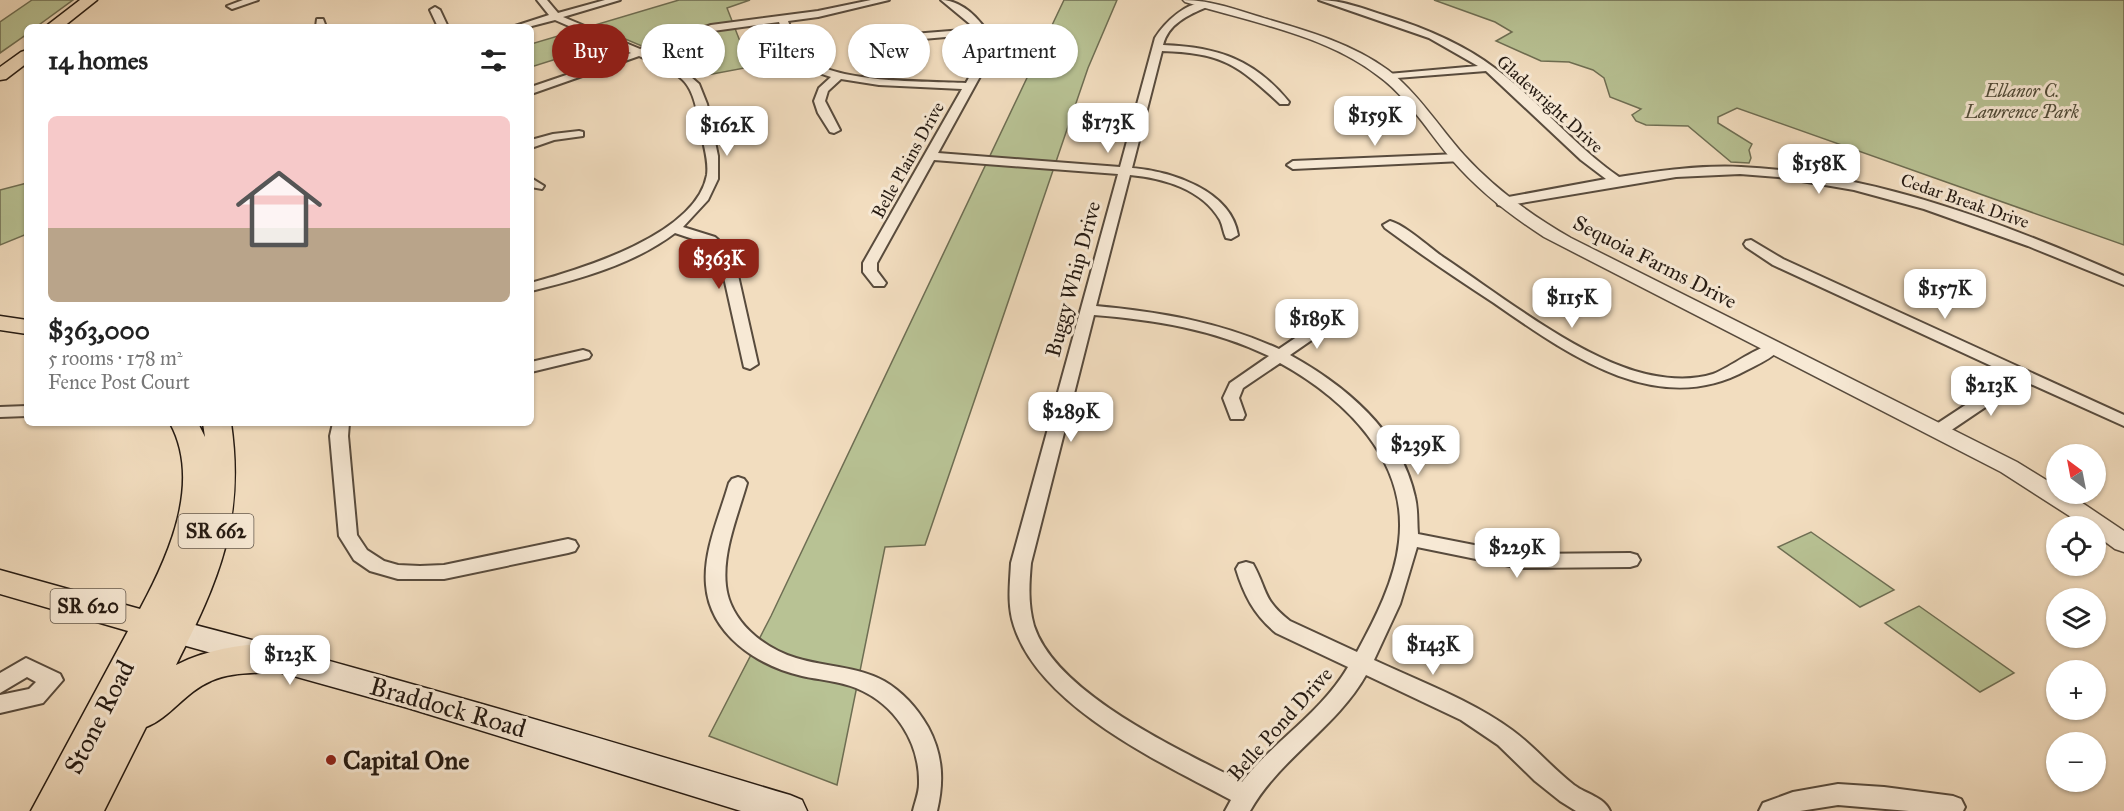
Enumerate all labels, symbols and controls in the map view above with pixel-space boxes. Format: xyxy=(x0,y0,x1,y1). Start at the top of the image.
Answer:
chip: Buy xyxy=(552,24,629,78)
chip: Rent xyxy=(641,24,725,78)
chip: Filters xyxy=(737,24,836,78)
chip: New xyxy=(848,24,930,78)
chip: Apartment xyxy=(942,24,1078,78)
text: 14 homes xyxy=(48,44,148,76)
icon: filters xyxy=(477,44,510,77)
street label: Gladewright Drive xyxy=(1492,50,1608,158)
park label: Ellanor C. Lawrence Park xyxy=(1964,80,2079,123)
pin: $159K xyxy=(1333,96,1417,147)
street label: Belle Plains Drive xyxy=(867,98,949,222)
pin: $173K xyxy=(1066,103,1150,154)
text: $159K xyxy=(1348,103,1402,127)
pin: $162K xyxy=(685,106,769,157)
text: $173K xyxy=(1082,110,1134,134)
text: $162K xyxy=(700,113,754,137)
pin: $158K xyxy=(1777,144,1861,195)
text: $158K xyxy=(1792,151,1846,175)
icon: home xyxy=(225,155,333,263)
street label: Cedar Break Drive xyxy=(1898,169,2032,233)
street label: Buggy Whip Drive xyxy=(1040,198,1106,360)
street label: Sequoia Farms Drive xyxy=(1569,209,1741,315)
pin: $363K xyxy=(677,239,761,290)
text: $363K xyxy=(693,246,745,270)
pin: $157K xyxy=(1903,269,1987,320)
text: $157K xyxy=(1918,276,1972,300)
pin: $115K xyxy=(1530,278,1614,329)
text: $115K xyxy=(1546,285,1598,309)
pin: $189K xyxy=(1275,299,1359,350)
text: $189K xyxy=(1289,306,1345,330)
text: $363,000 xyxy=(48,314,150,346)
text: 5 rooms · 178 m² xyxy=(48,346,183,370)
pin: $213K xyxy=(1949,366,2033,417)
text: Fence Post Court xyxy=(48,370,190,394)
text: $213K xyxy=(1965,373,2017,397)
pin: $289K xyxy=(1029,392,1113,443)
text: $289K xyxy=(1042,399,1100,423)
pin: $239K xyxy=(1376,425,1460,476)
text: $239K xyxy=(1391,432,1445,456)
north arrow xyxy=(2046,444,2106,504)
map controls xyxy=(2046,444,2106,792)
road number: SR 662 xyxy=(178,514,254,548)
button: locate xyxy=(2046,516,2106,576)
pin: $229K xyxy=(1475,528,1559,579)
text: $229K xyxy=(1489,535,1545,559)
button: layers xyxy=(2046,588,2106,648)
road number: SR 620 xyxy=(50,589,125,623)
pin: $143K xyxy=(1391,625,1475,676)
text: $143K xyxy=(1406,632,1460,656)
pin: $123K xyxy=(248,635,332,686)
text: $123K xyxy=(264,642,316,666)
street label: Stone Road xyxy=(57,655,141,779)
button: + xyxy=(2046,660,2106,720)
street label: Belle Pond Drive xyxy=(1222,661,1338,786)
street label: Braddock Road xyxy=(366,669,530,745)
button: − xyxy=(2046,732,2106,792)
place label: Capital One xyxy=(343,744,469,776)
marker: Capital One xyxy=(324,753,338,767)

